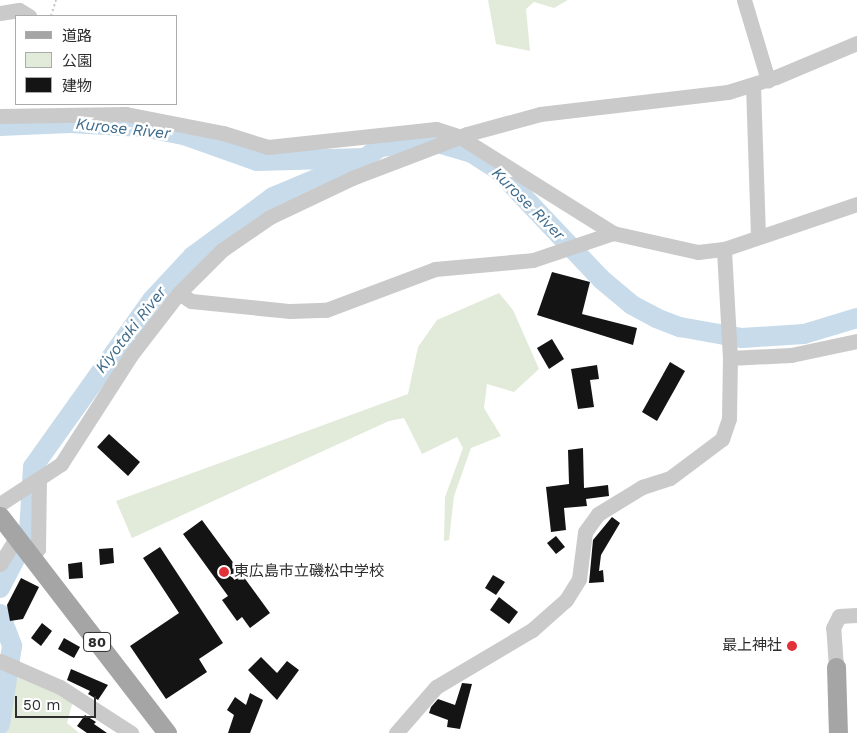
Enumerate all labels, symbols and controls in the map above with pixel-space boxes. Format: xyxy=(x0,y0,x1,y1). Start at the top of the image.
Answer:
legend xyxy=(15,15,178,105)
text: 道路 xyxy=(62,27,92,45)
text: 公園 xyxy=(62,52,92,70)
text: 建物 xyxy=(62,77,92,95)
water label: Kurose River xyxy=(75,114,171,144)
water label: Kurose River xyxy=(488,164,568,244)
water label: Kiyotaki River xyxy=(91,283,171,377)
place label: 東広島市立磯松中学校 xyxy=(234,563,384,581)
marker: 東広島市立磯松中学校 xyxy=(218,566,230,578)
road number: 80 xyxy=(82,630,112,654)
place label: 最上神社 xyxy=(722,637,782,655)
marker: 最上神社 xyxy=(786,640,798,652)
scale bar xyxy=(18,686,99,718)
text: 50 m xyxy=(23,696,60,714)

